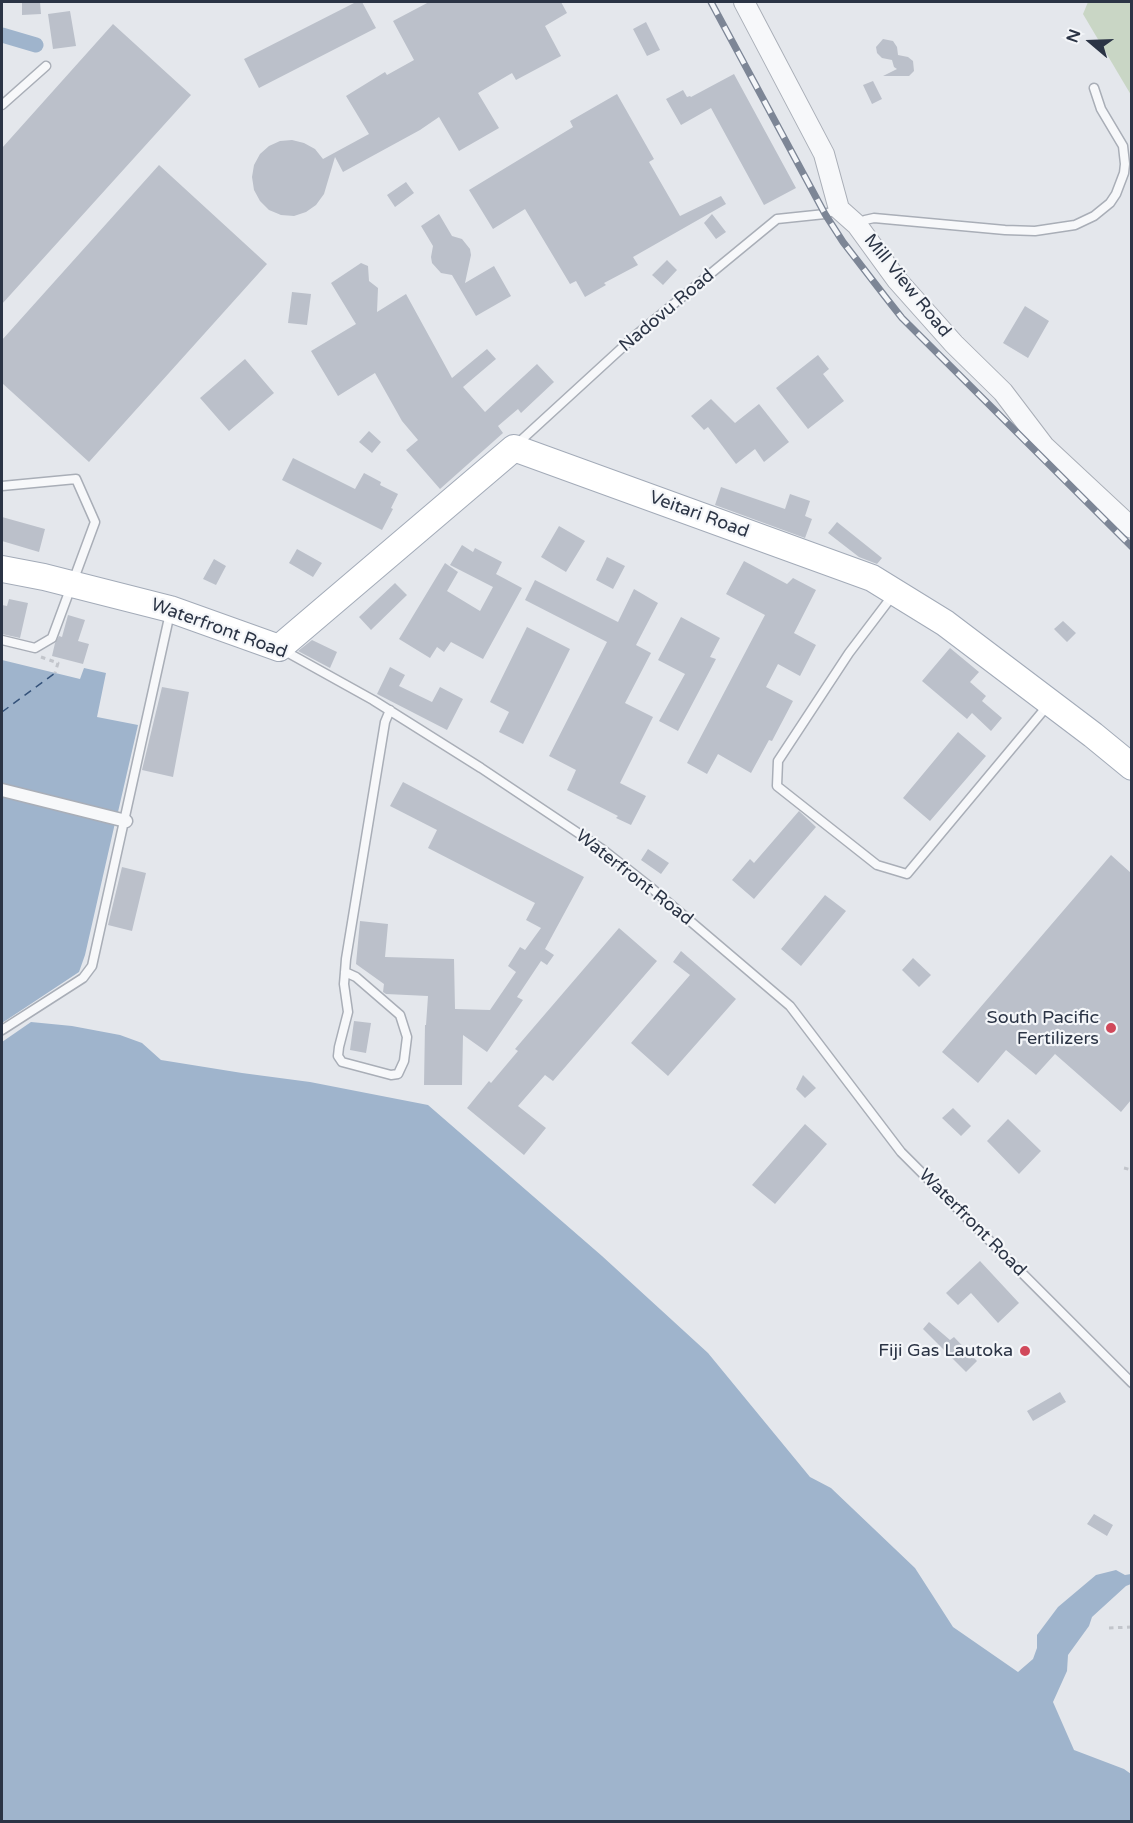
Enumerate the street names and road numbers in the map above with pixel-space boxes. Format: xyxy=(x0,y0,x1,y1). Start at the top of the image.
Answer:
street label: Mill View Road xyxy=(859,230,955,342)
street label: Nadovu Road xyxy=(615,265,719,357)
street label: Veitari Road xyxy=(646,487,752,543)
street label: Waterfront Road xyxy=(148,594,290,664)
street label: Waterfront Road xyxy=(571,825,697,931)
street label: Waterfront Road xyxy=(914,1165,1030,1281)

